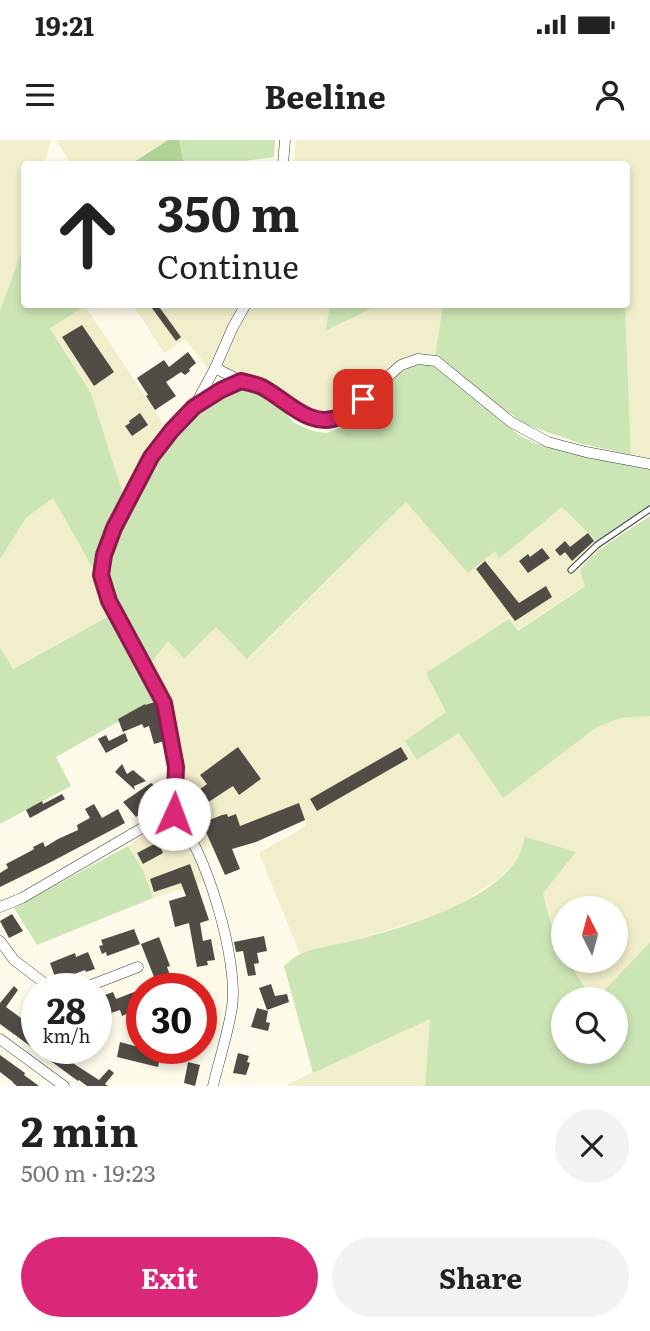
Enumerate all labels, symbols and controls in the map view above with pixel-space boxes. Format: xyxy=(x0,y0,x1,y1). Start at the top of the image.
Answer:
text: 19:21 xyxy=(35,5,94,44)
text: Beeline xyxy=(264,71,386,119)
icon: menu xyxy=(21,76,59,114)
icon: person xyxy=(591,76,629,114)
text: 350 m xyxy=(157,174,300,247)
icon: ahead xyxy=(42,189,133,280)
text: Continue xyxy=(157,241,299,289)
pin xyxy=(333,369,393,429)
icon: arrive xyxy=(344,380,382,418)
position arrow xyxy=(137,777,211,851)
north arrow xyxy=(551,896,628,973)
map controls xyxy=(551,896,628,1064)
speed limit sign: 30 xyxy=(126,973,217,1064)
text: 28 xyxy=(47,983,86,1035)
button: search xyxy=(551,987,628,1064)
text: km/h xyxy=(43,1022,90,1049)
text: 2 min xyxy=(21,1098,138,1160)
button: close xyxy=(555,1109,629,1183)
text: 500 m · 19:23 xyxy=(21,1155,156,1189)
button: Exit xyxy=(21,1237,318,1317)
button: Share xyxy=(332,1237,629,1317)

